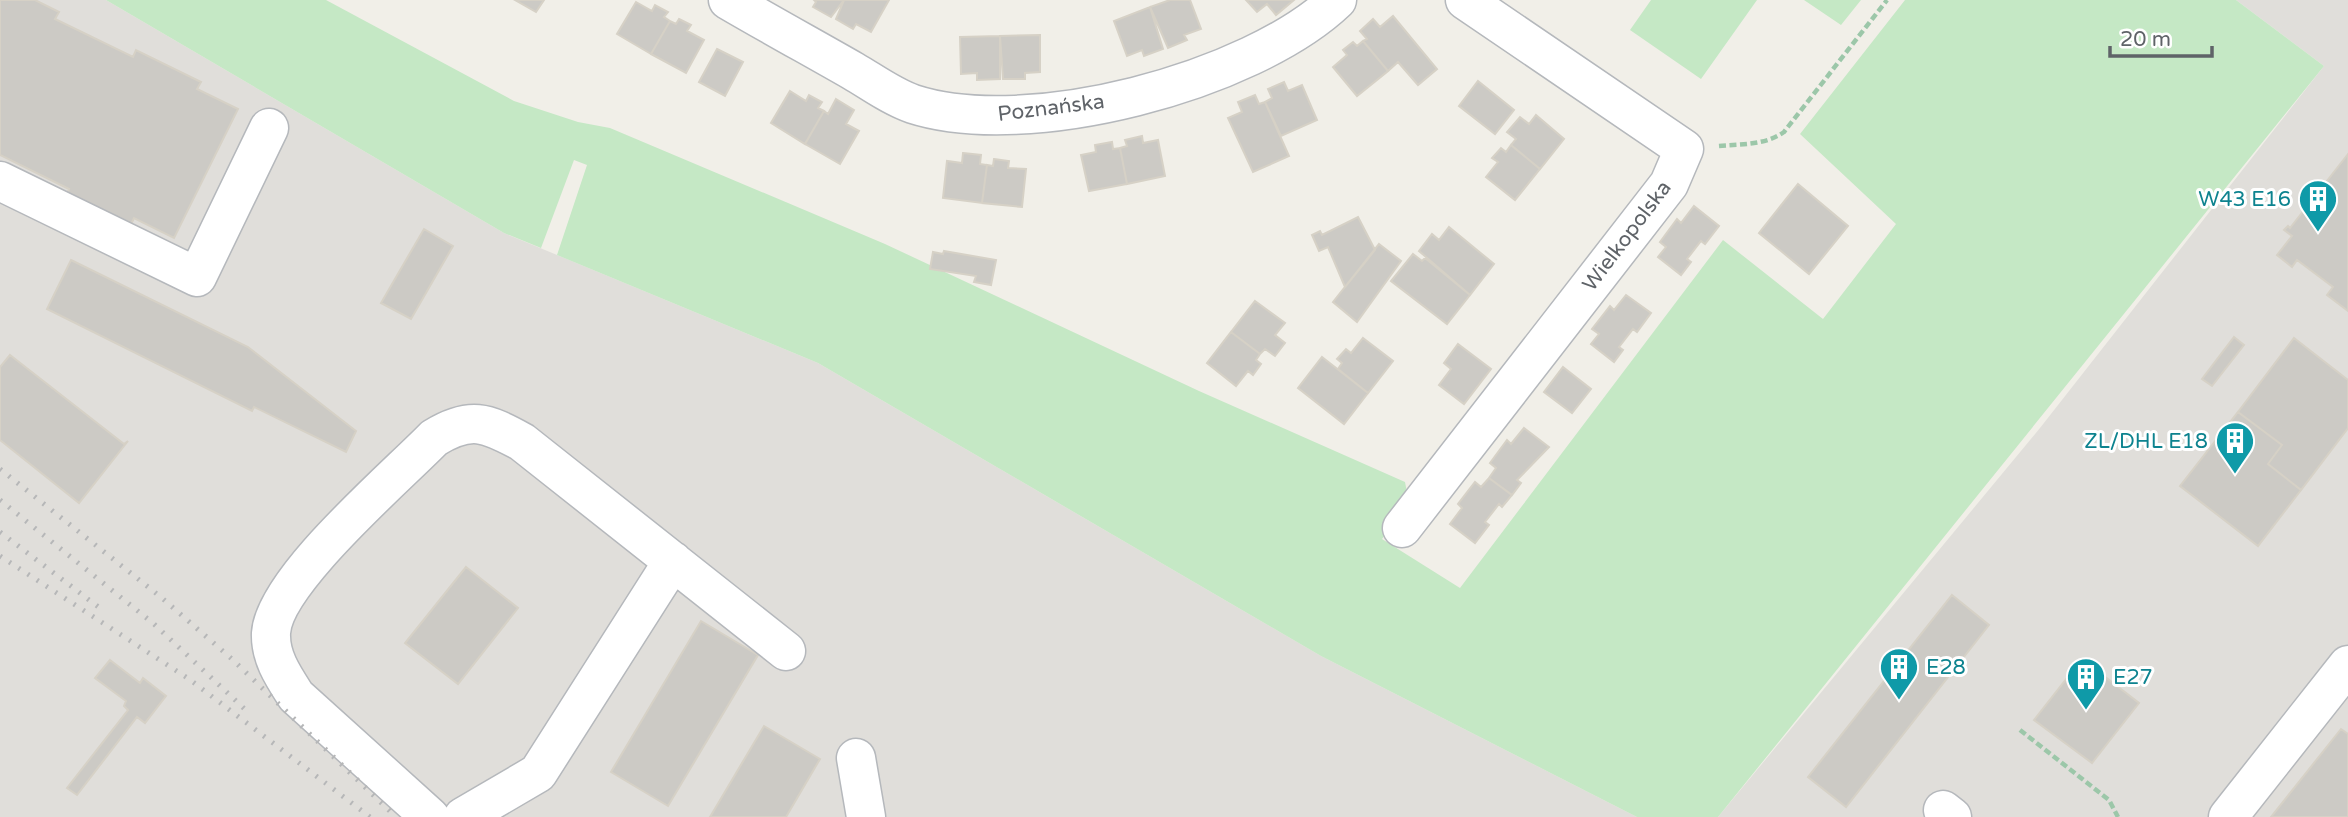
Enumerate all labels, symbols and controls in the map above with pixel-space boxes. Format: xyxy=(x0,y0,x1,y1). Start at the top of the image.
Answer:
scale bar xyxy=(2110,14,2212,58)
text: 20 m xyxy=(2120,27,2171,52)
street label: Poznańska xyxy=(996,89,1106,127)
street label: Wielkopolska xyxy=(1577,176,1677,296)
building icon: W43 E16 xyxy=(2297,178,2339,233)
place label: W43 E16 xyxy=(2198,187,2291,212)
building icon: ZL/DHL E18 xyxy=(2214,420,2256,475)
place label: ZL/DHL E18 xyxy=(2084,429,2208,454)
building icon: E28 xyxy=(1878,646,1920,701)
place label: E28 xyxy=(1926,655,1966,680)
building icon: E27 xyxy=(2065,656,2107,711)
place label: E27 xyxy=(2113,665,2153,690)

